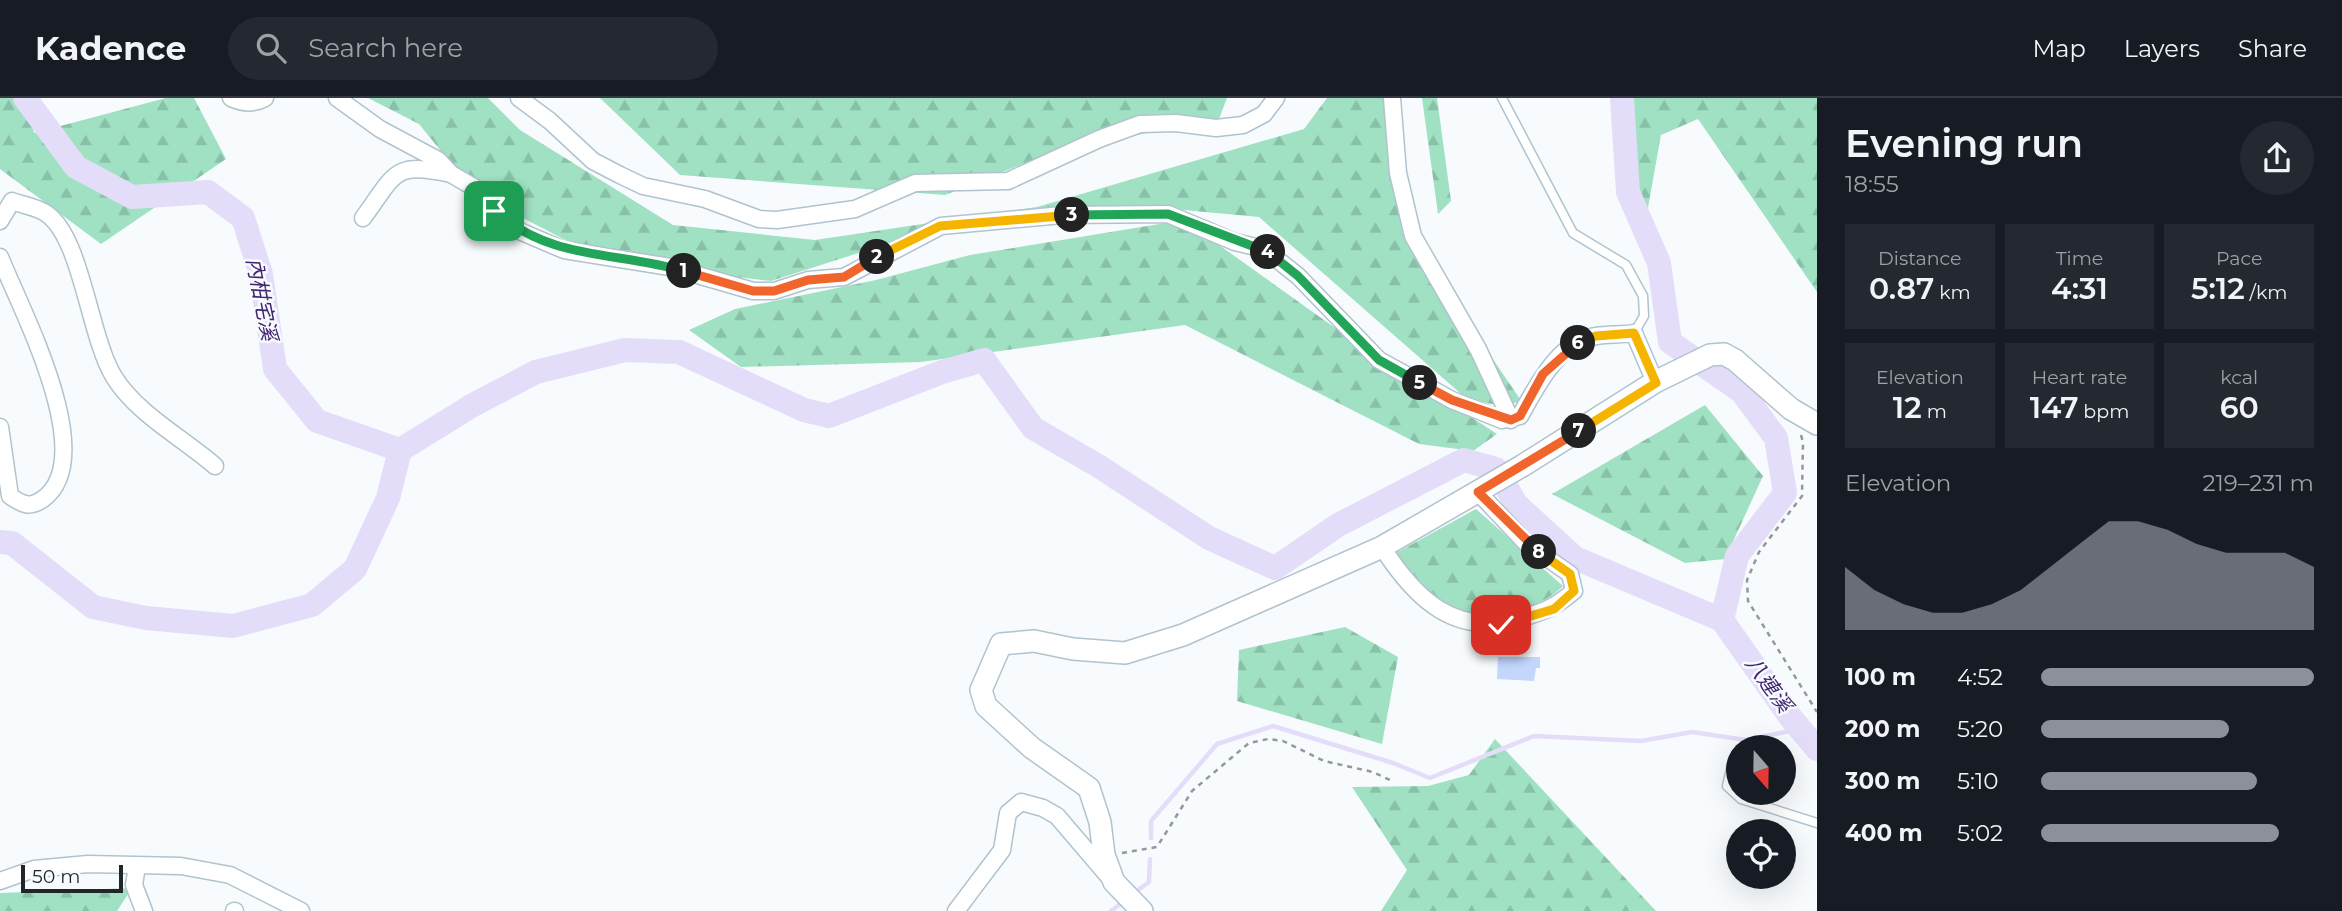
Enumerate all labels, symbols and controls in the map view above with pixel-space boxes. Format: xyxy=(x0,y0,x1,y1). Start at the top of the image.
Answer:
search box xyxy=(228,17,718,80)
text: Kadence xyxy=(35,28,186,68)
icon: search xyxy=(252,29,290,67)
text: Search here xyxy=(308,32,463,64)
text: Map xyxy=(2032,34,2086,63)
text: Layers xyxy=(2124,34,2200,63)
text: Share xyxy=(2238,34,2307,63)
text: Evening run xyxy=(1845,120,2083,167)
button: share xyxy=(2240,121,2314,195)
text: 18:55 xyxy=(1845,170,1899,198)
pin xyxy=(464,181,524,241)
icon: arrive xyxy=(475,192,513,230)
pin: 3 xyxy=(1054,198,1090,232)
text: 3 xyxy=(1066,203,1077,226)
pin: 4 xyxy=(1250,234,1286,270)
pin: 2 xyxy=(860,240,894,274)
text: 4 xyxy=(1261,240,1274,263)
text: 2 xyxy=(871,245,882,268)
text: Distance xyxy=(1878,247,1962,270)
text: Time xyxy=(2056,247,2103,270)
text: Pace xyxy=(2216,247,2262,270)
pin: 1 xyxy=(666,254,702,288)
water label: 內柑宅溪 xyxy=(242,255,283,346)
text: 1 xyxy=(680,259,687,282)
text: 0.87 xyxy=(1869,270,1934,307)
text: 4:31 xyxy=(2051,270,2108,307)
text: 5:12 xyxy=(2191,270,2245,307)
text: km xyxy=(1934,281,1971,304)
text: /km xyxy=(2245,281,2287,304)
pin: 6 xyxy=(1560,326,1596,360)
text: 6 xyxy=(1571,331,1584,354)
pin: 5 xyxy=(1402,366,1438,400)
text: Elevation xyxy=(1876,366,1964,389)
text: Heart rate xyxy=(2032,366,2127,389)
text: kcal xyxy=(2220,366,2258,389)
text: 5 xyxy=(1414,371,1425,394)
text: 12 xyxy=(1893,389,1922,426)
text: 147 xyxy=(2030,389,2078,426)
text: 60 xyxy=(2220,389,2259,426)
text: m xyxy=(1922,400,1947,423)
text: bpm xyxy=(2078,400,2129,423)
pin: 7 xyxy=(1562,414,1596,448)
text: 7 xyxy=(1573,419,1584,442)
text: Elevation xyxy=(1845,469,1951,497)
text: 219–231 m xyxy=(2202,469,2314,497)
pin: 8 xyxy=(1522,534,1556,570)
text: 8 xyxy=(1532,540,1545,563)
pin xyxy=(1471,595,1531,655)
icon: check xyxy=(1482,606,1520,644)
water label: 八連溪 xyxy=(1740,651,1799,719)
text: 100 m xyxy=(1845,663,1916,691)
text: 4:52 xyxy=(1957,663,2003,691)
text: 200 m xyxy=(1845,715,1920,743)
text: 5:20 xyxy=(1957,715,2003,743)
north arrow xyxy=(1726,735,1796,805)
map controls xyxy=(1726,735,1796,889)
text: 300 m xyxy=(1845,767,1921,795)
text: 5:10 xyxy=(1957,767,1998,795)
button: locate xyxy=(1726,819,1796,889)
text: 400 m xyxy=(1845,819,1923,847)
text: 5:02 xyxy=(1957,819,2003,847)
scale bar xyxy=(21,862,122,894)
text: 50 m xyxy=(32,865,80,888)

